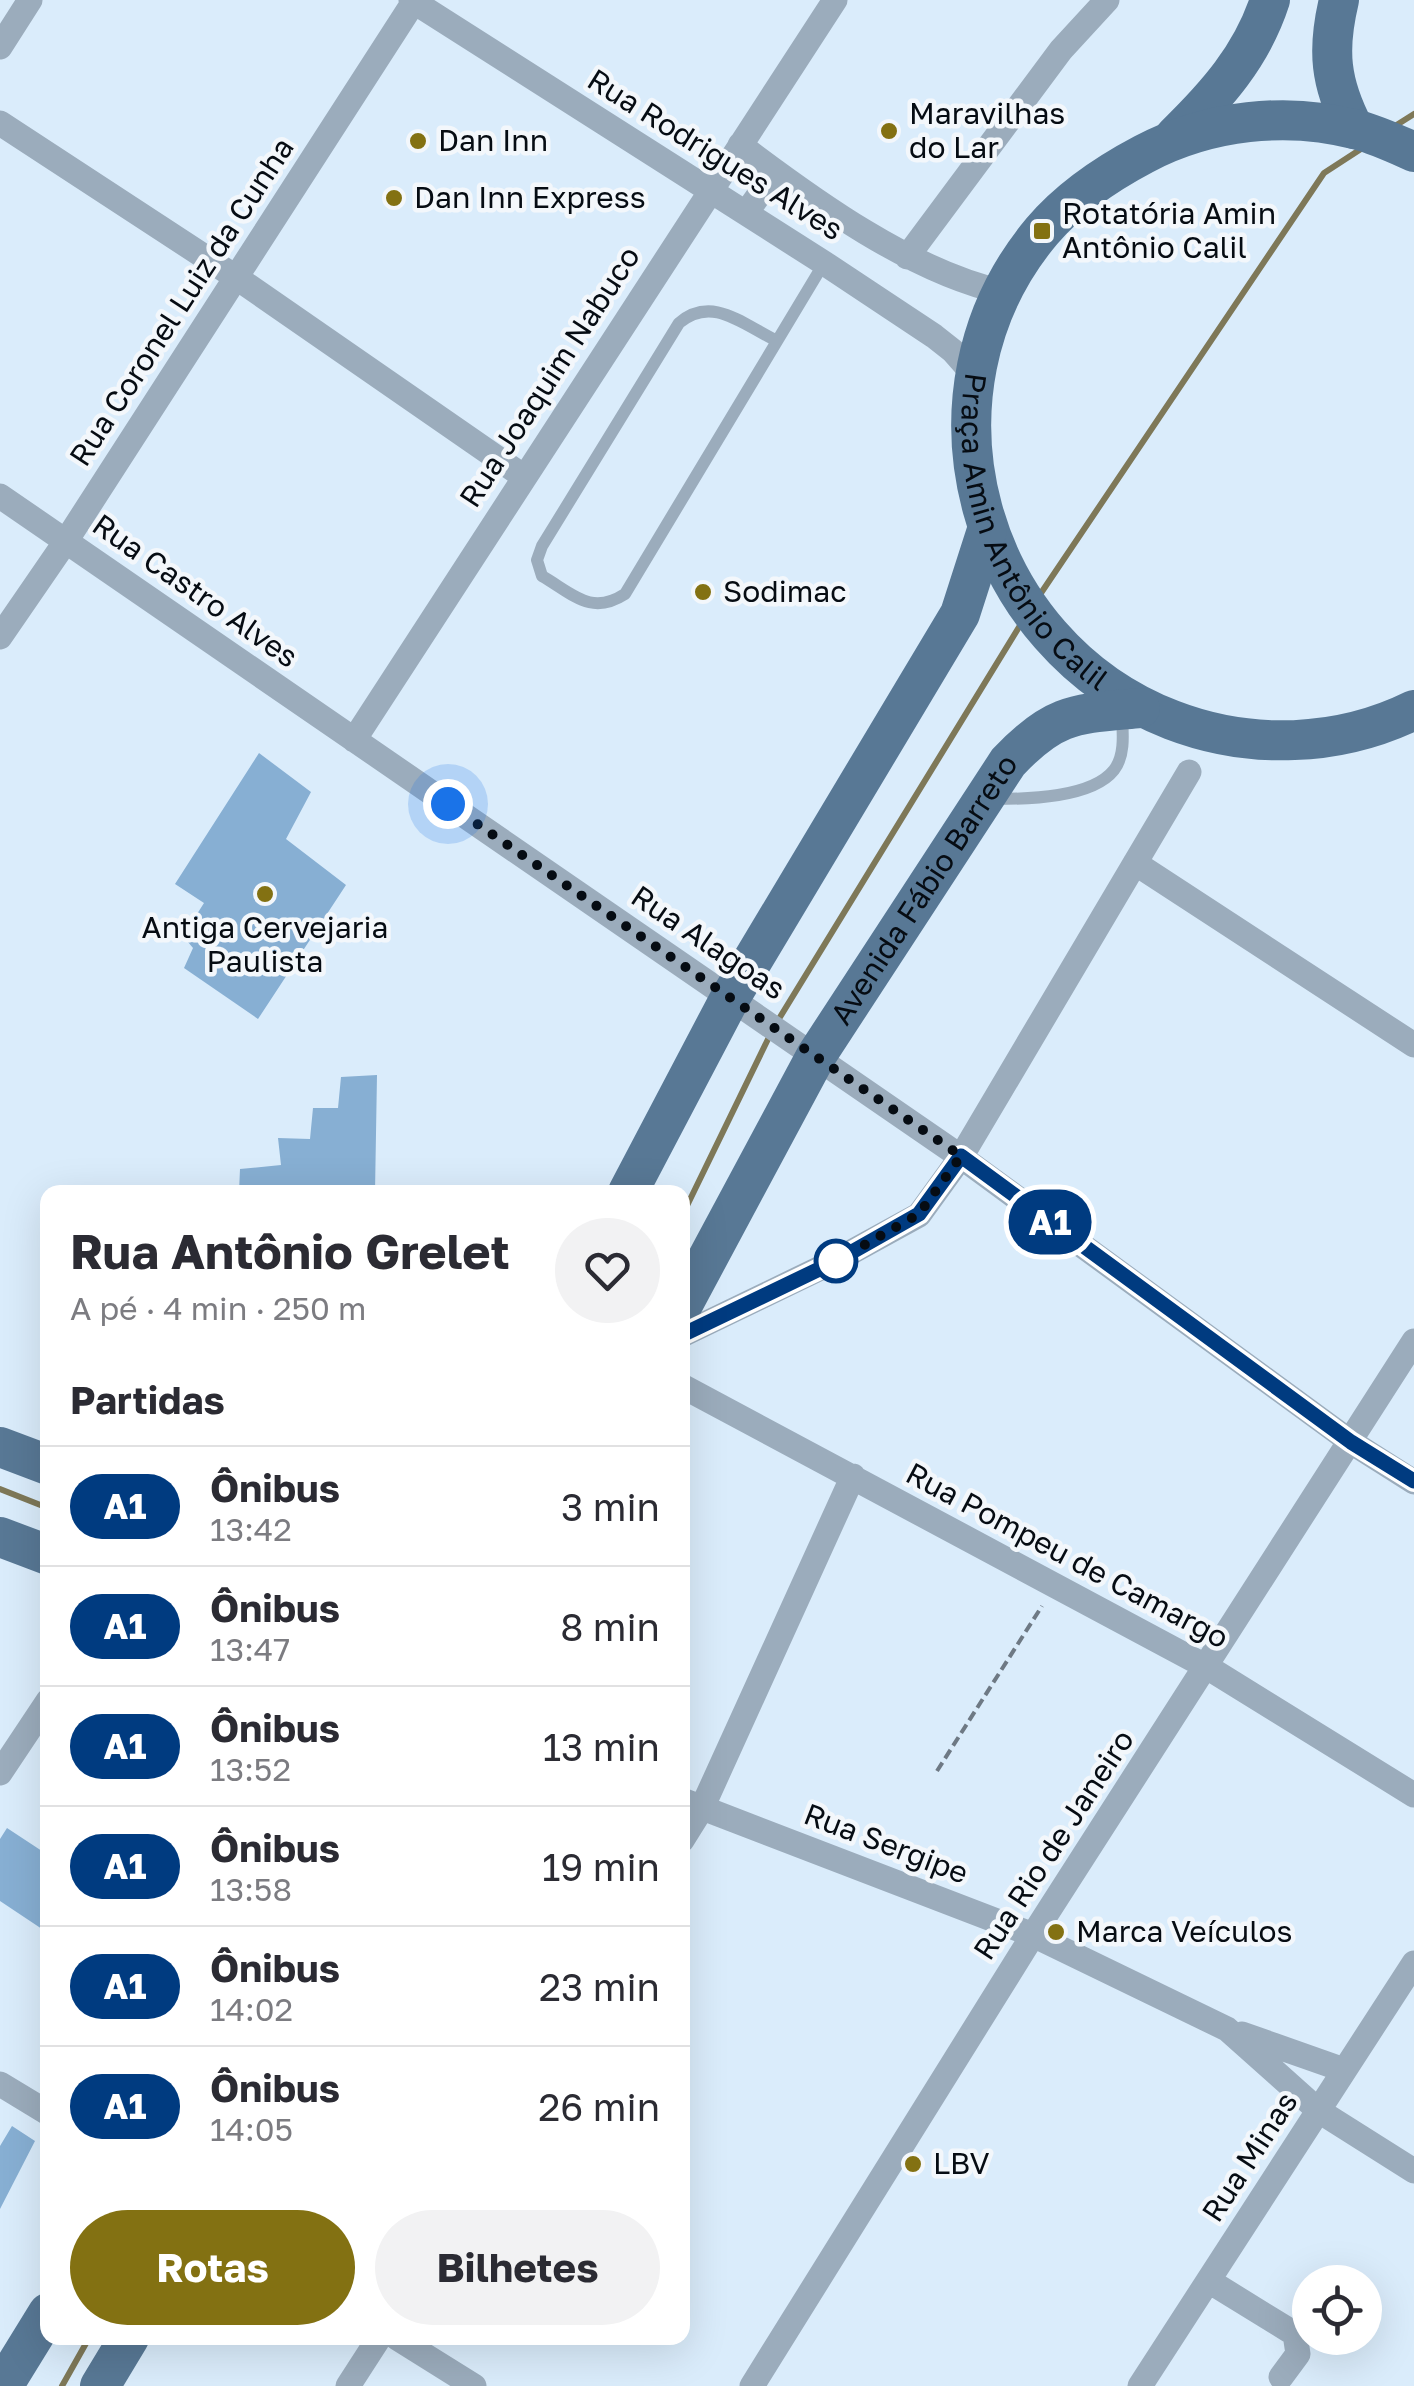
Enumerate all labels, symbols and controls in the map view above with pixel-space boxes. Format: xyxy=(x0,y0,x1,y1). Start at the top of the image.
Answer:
street label: Rua Rodrigues Alves xyxy=(581,61,850,247)
place label: Maravilhas do Lar xyxy=(909,95,1065,165)
marker: Maravilhas do Lar xyxy=(878,120,900,142)
place label: Dan Inn xyxy=(438,122,548,158)
marker: Dan Inn xyxy=(407,130,429,152)
street label: Rua Coronel Luiz da Cunha xyxy=(62,131,301,472)
place label: Dan Inn Express xyxy=(414,179,646,215)
marker: Dan Inn Express xyxy=(383,187,405,209)
place label: Rotatória Amin Antônio Calil xyxy=(1062,195,1276,265)
marker: Rotatória Amin Antônio Calil xyxy=(1031,220,1053,242)
street label: Rua Joaquim Nabuco xyxy=(451,239,647,513)
street label: Praça Amin Antônio Calil xyxy=(954,371,1116,698)
street label: Rua Castro Alves xyxy=(86,506,305,674)
place label: Sodimac xyxy=(723,573,847,609)
marker: Sodimac xyxy=(692,581,714,603)
street label: Avenida Fábio Barreto xyxy=(822,748,1025,1031)
your location xyxy=(423,779,473,829)
street label: Rua Alagoas xyxy=(625,878,792,1007)
marker: Antiga Cervejaria Paulista xyxy=(254,883,276,905)
place label: Antiga Cervejaria Paulista xyxy=(142,909,388,979)
line badge: A1 xyxy=(1005,1190,1095,1254)
text: A1 xyxy=(1029,1201,1071,1243)
button: heart xyxy=(555,1218,660,1323)
text: Rua Antônio Grelet xyxy=(70,1222,510,1280)
unlabelled marker xyxy=(815,1240,857,1282)
text: A pé · 4 min · 250 m xyxy=(70,1289,366,1327)
text: Partidas xyxy=(70,1377,225,1422)
street label: Rua Pompeu de Camargo xyxy=(900,1455,1235,1655)
text: Ônibus xyxy=(210,1465,340,1510)
text: 3 min xyxy=(561,1484,660,1529)
text: A1 xyxy=(104,1485,146,1527)
text: 13:42 xyxy=(210,1510,292,1548)
text: Ônibus xyxy=(210,1585,340,1630)
text: 8 min xyxy=(560,1604,660,1649)
text: A1 xyxy=(104,1605,146,1647)
text: 13:47 xyxy=(210,1630,290,1668)
text: Ônibus xyxy=(210,1705,340,1750)
street label: Rua Rio de Janeiro xyxy=(965,1723,1141,1966)
text: 13 min xyxy=(543,1724,660,1769)
text: A1 xyxy=(104,1725,146,1767)
text: 13:52 xyxy=(210,1750,291,1788)
street label: Rua Sergipe xyxy=(799,1795,973,1891)
text: Ônibus xyxy=(210,1825,340,1870)
text: 19 min xyxy=(542,1844,660,1889)
text: A1 xyxy=(104,1845,146,1887)
text: 13:58 xyxy=(210,1870,292,1908)
place label: Marca Veículos xyxy=(1076,1913,1292,1949)
marker: Marca Veículos xyxy=(1045,1921,1067,1943)
text: Ônibus xyxy=(210,1945,340,1990)
text: 23 min xyxy=(539,1964,660,2009)
text: A1 xyxy=(104,1965,146,2007)
text: 14:02 xyxy=(210,1990,293,2028)
text: Ônibus xyxy=(210,2065,340,2110)
text: 26 min xyxy=(538,2084,660,2129)
text: A1 xyxy=(104,2085,146,2127)
street label: Rua Minas xyxy=(1194,2085,1304,2228)
text: 14:05 xyxy=(210,2110,293,2148)
place label: LBV xyxy=(933,2145,990,2181)
marker: LBV xyxy=(902,2153,924,2175)
button: Rotas xyxy=(70,2210,355,2325)
button: Bilhetes xyxy=(375,2210,660,2325)
map controls xyxy=(1292,2265,1382,2355)
button: locate xyxy=(1292,2265,1382,2355)

